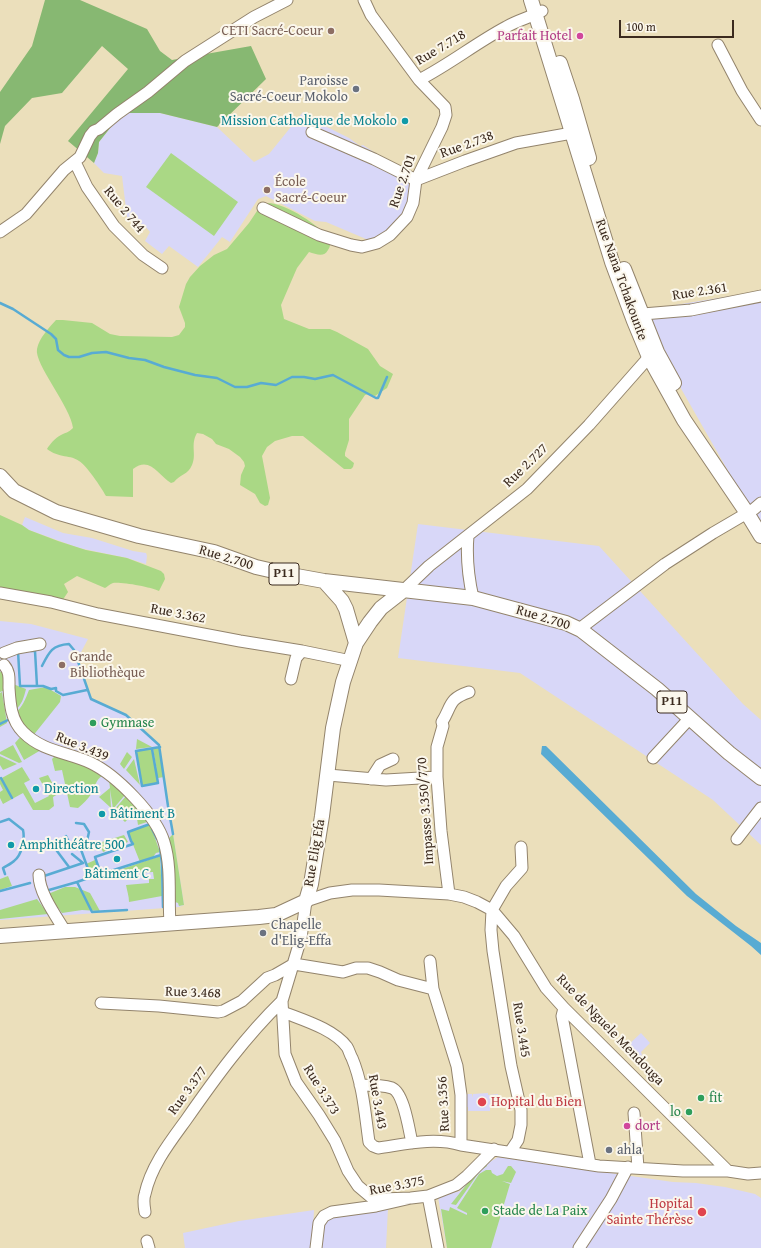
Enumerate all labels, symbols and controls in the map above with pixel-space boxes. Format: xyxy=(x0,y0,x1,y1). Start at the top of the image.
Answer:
scale bar xyxy=(621,12,736,38)
text: 100 m xyxy=(626,18,656,35)
place label: CETI Sacré-Coeur xyxy=(222,23,323,39)
marker: CETI Sacré-Coeur xyxy=(326,26,336,36)
street label: Rue 7.718 xyxy=(413,26,469,70)
place label: Parfait Hotel xyxy=(497,28,572,44)
marker: Parfait Hotel xyxy=(575,31,585,41)
place label: Paroisse Sacré-Coeur Mokolo xyxy=(230,73,348,106)
marker: Paroisse Sacré-Coeur Mokolo xyxy=(351,84,361,94)
place label: Mission Catholique de Mokolo xyxy=(221,113,397,129)
marker: Mission Catholique de Mokolo xyxy=(400,116,410,126)
street label: Rue 2.738 xyxy=(438,128,496,162)
street label: Rue 2.701 xyxy=(386,152,420,210)
place label: École Sacré-Coeur xyxy=(275,174,346,206)
street label: Rue 2 744 xyxy=(100,183,148,237)
marker: École Sacré-Coeur xyxy=(262,185,272,195)
street label: Rue Nana Tchakounte xyxy=(591,217,651,343)
street label: Rue 2.361 xyxy=(671,279,729,305)
street label: Rue 2.727 xyxy=(500,441,552,491)
street label: Rue 2.700 xyxy=(197,542,255,574)
road number: P11 xyxy=(269,563,299,585)
street label: Rue 3.362 xyxy=(149,600,207,628)
street label: Rue 2.700 xyxy=(514,602,572,634)
place label: Grande Bibliothèque xyxy=(70,649,145,682)
marker: Grande Bibliothèque xyxy=(57,660,67,670)
road number: P11 xyxy=(657,691,687,713)
place label: Gymnase xyxy=(101,715,154,731)
marker: Gymnase xyxy=(88,718,98,728)
street label: Rue 3.439 xyxy=(53,729,111,765)
street label: Impasse 3.350/770 xyxy=(414,757,438,865)
place label: Direction xyxy=(44,781,99,797)
marker: Direction xyxy=(31,784,41,794)
place label: Bâtiment B xyxy=(110,806,175,822)
marker: Bâtiment B xyxy=(97,809,107,819)
street label: Rue Elig Efa xyxy=(301,818,329,888)
place label: Amphithéâtre 500 xyxy=(19,837,125,853)
marker: Amphithéâtre 500 xyxy=(6,840,16,850)
marker: Bâtiment C xyxy=(112,854,122,864)
place label: Bâtiment C xyxy=(85,866,149,882)
place label: Chapelle d'Elig-Effa xyxy=(271,917,331,950)
marker: Chapelle d'Elig-Effa xyxy=(258,928,268,938)
street label: Rue de Nguele Mendouga xyxy=(553,971,667,1089)
street label: Rue 3.468 xyxy=(165,984,221,1002)
street label: Rue 3.445 xyxy=(508,1001,534,1059)
street label: Rue 3.373 xyxy=(299,1062,343,1118)
street label: Rue 3.377 xyxy=(165,1064,211,1118)
street label: Rue 3.443 xyxy=(364,1073,390,1131)
street label: Rue 3.356 xyxy=(434,1076,454,1132)
place label: fit xyxy=(709,1090,722,1106)
marker: fit xyxy=(696,1093,706,1103)
place label: Hopital du Bien xyxy=(491,1094,582,1110)
marker: Hopital du Bien xyxy=(476,1096,488,1108)
place label: lo xyxy=(670,1104,681,1120)
marker: lo xyxy=(684,1107,694,1117)
place label: dort xyxy=(635,1118,660,1134)
marker: dort xyxy=(622,1121,632,1131)
place label: ahla xyxy=(617,1142,642,1158)
marker: ahla xyxy=(604,1145,614,1155)
street label: Rue 3.375 xyxy=(368,1172,426,1200)
place label: Hopital Sainte Thérèse xyxy=(606,1196,693,1228)
place label: Stade de La Paix xyxy=(493,1203,587,1219)
marker: Stade de La Paix xyxy=(480,1206,490,1216)
marker: Hopital Sainte Thérèse xyxy=(696,1206,708,1218)

